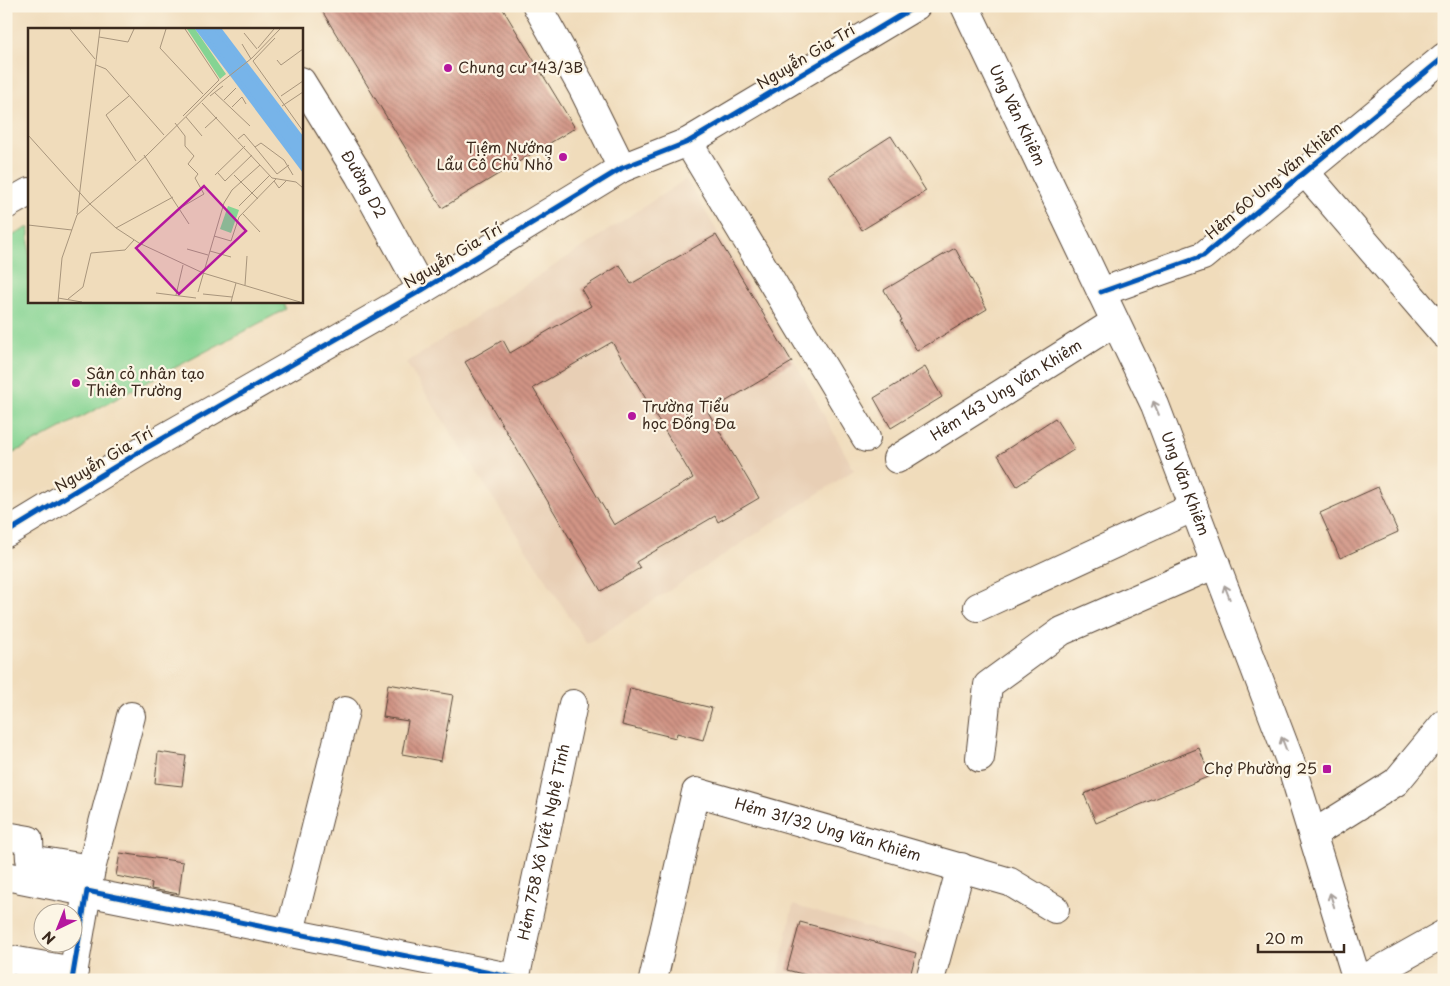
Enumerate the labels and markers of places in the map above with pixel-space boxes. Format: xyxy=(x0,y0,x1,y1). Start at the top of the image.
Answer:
place label: Chung cư 143/3B xyxy=(458,55,583,78)
marker: Chung cư 143/3B xyxy=(442,62,454,74)
place label: Tịệm Nướng Lẩu Cô Chủ Nhỏ xyxy=(436,135,553,175)
marker: Tịệm Nướng Lẩu Cô Chủ Nhỏ xyxy=(557,151,569,163)
place label: Sân cỏ nhân tạo Thiên Trường xyxy=(86,361,205,401)
marker: Sân cỏ nhân tạo Thiên Trường xyxy=(70,377,82,389)
place label: Trường Tiểu học Đống Đa xyxy=(642,394,736,434)
marker: Trường Tiểu học Đống Đa xyxy=(626,410,638,422)
place label: Chợ Phường 25 xyxy=(1204,756,1317,779)
marker: Chợ Phường 25 xyxy=(1321,763,1333,775)

